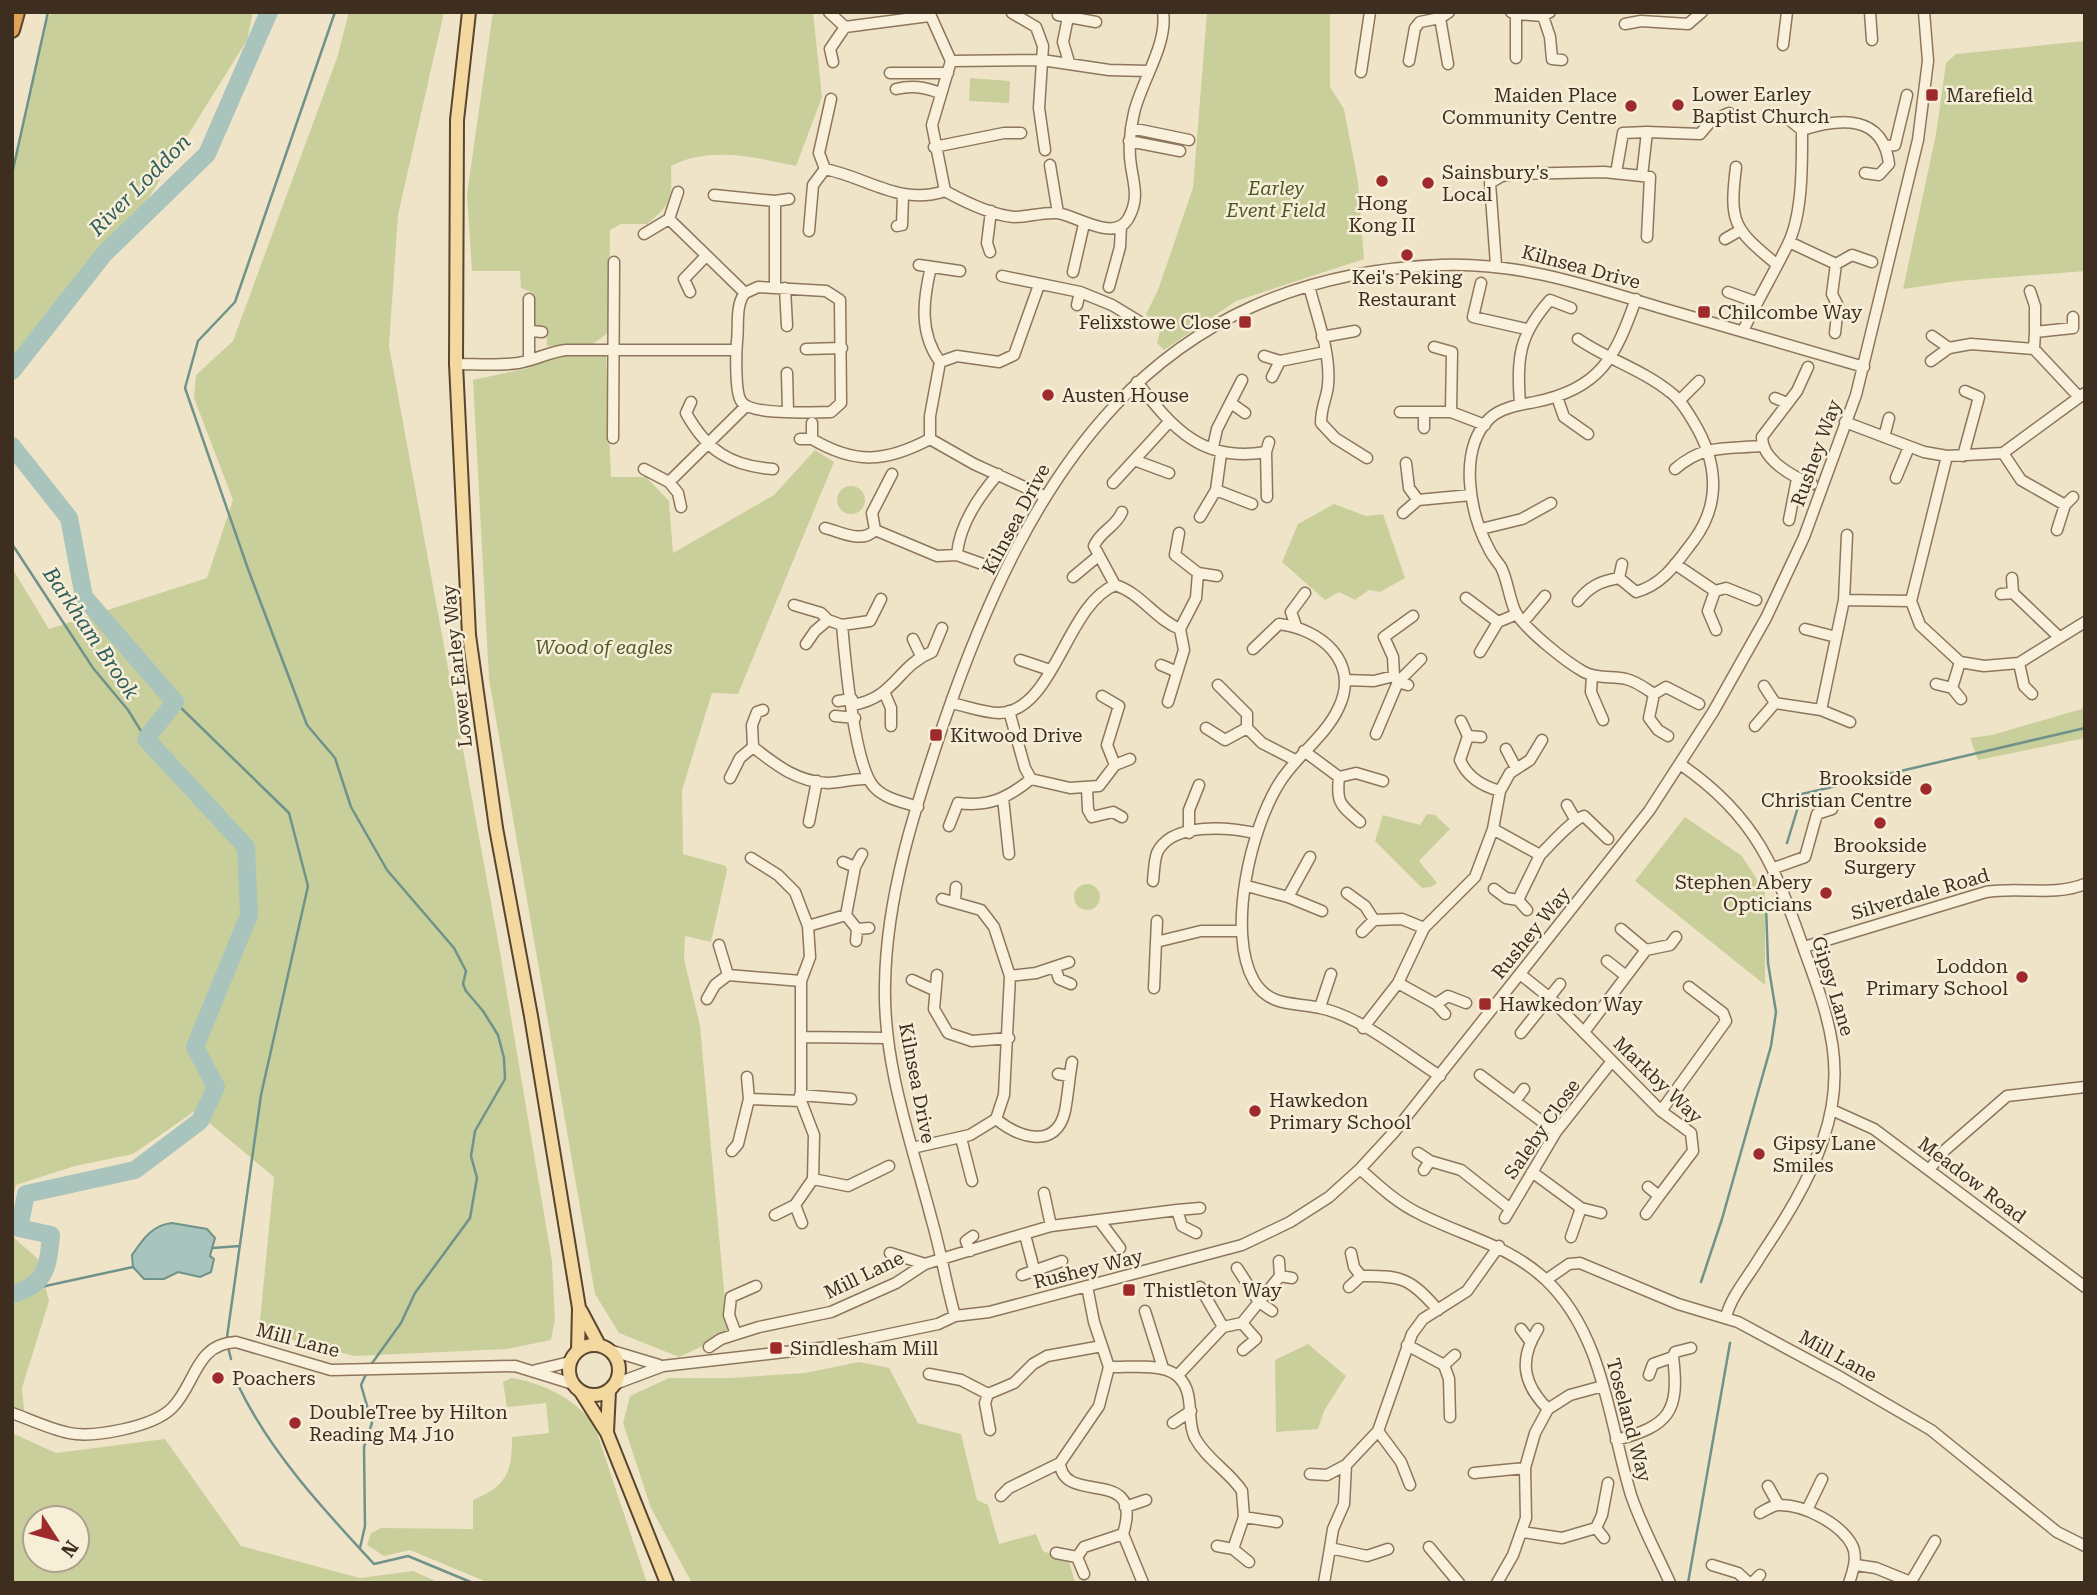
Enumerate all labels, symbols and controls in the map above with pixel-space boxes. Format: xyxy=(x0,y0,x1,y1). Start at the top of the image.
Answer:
place label: Lower Earley Baptist Church xyxy=(1692,83,1830,128)
place label: Maiden Place Community Centre xyxy=(1442,84,1617,129)
place label: Marefield xyxy=(1946,84,2033,107)
marker: Marefield xyxy=(1924,87,1940,103)
marker: Lower Earley Baptist Church xyxy=(1670,97,1686,113)
marker: Maiden Place Community Centre xyxy=(1623,98,1639,114)
water label: River Loddon xyxy=(84,129,196,241)
place label: Sainsbury's Local xyxy=(1442,161,1549,206)
marker: Hong Kong II xyxy=(1374,173,1390,189)
marker: Sainsbury's Local xyxy=(1420,175,1436,191)
park label: Earley Event Field xyxy=(1225,177,1326,222)
place label: Hong Kong II xyxy=(1348,192,1416,237)
street label: Kilnsea Drive xyxy=(1519,240,1643,294)
marker: Kei's Peking Restaurant xyxy=(1399,247,1415,263)
place label: Kei's Peking Restaurant xyxy=(1352,266,1462,311)
place label: Chilcombe Way xyxy=(1718,301,1863,324)
marker: Chilcombe Way xyxy=(1696,304,1712,320)
place label: Felixstowe Close xyxy=(1079,311,1231,334)
marker: Felixstowe Close xyxy=(1237,314,1253,330)
place label: Austen House xyxy=(1062,384,1189,407)
marker: Austen House xyxy=(1040,387,1056,403)
street label: Rushey Way xyxy=(1786,396,1846,509)
street label: Kilnsea Drive xyxy=(977,460,1055,578)
water label: Barkham Brook xyxy=(37,562,144,704)
street label: Lower Earley Way xyxy=(437,583,477,749)
park label: Wood of eagles xyxy=(535,636,673,659)
place label: Kitwood Drive xyxy=(950,724,1082,747)
marker: Kitwood Drive xyxy=(928,727,944,743)
place label: Brookside Christian Centre xyxy=(1761,767,1912,812)
marker: Brookside Christian Centre xyxy=(1918,781,1934,797)
marker: Brookside Surgery xyxy=(1872,815,1888,831)
place label: Brookside Surgery xyxy=(1833,834,1927,879)
street label: Silverdale Road xyxy=(1848,863,1992,925)
place label: Stephen Abery Opticians xyxy=(1675,871,1813,916)
street label: Rushey Way xyxy=(1487,882,1576,984)
marker: Stephen Abery Opticians xyxy=(1818,885,1834,901)
street label: Gipsy Lane xyxy=(1807,933,1859,1039)
place label: Loddon Primary School xyxy=(1866,955,2008,1000)
marker: Loddon Primary School xyxy=(2014,969,2030,985)
place label: Hawkedon Way xyxy=(1499,993,1643,1016)
marker: Hawkedon Way xyxy=(1477,996,1493,1012)
street label: Kilnsea Drive xyxy=(894,1021,940,1145)
street label: Markby Way xyxy=(1609,1032,1708,1129)
street label: Saleby Close xyxy=(1499,1075,1585,1183)
place label: Hawkedon Primary School xyxy=(1269,1089,1411,1134)
marker: Hawkedon Primary School xyxy=(1247,1103,1263,1119)
place label: Gipsy Lane Smiles xyxy=(1773,1132,1876,1177)
street label: Meadow Road xyxy=(1914,1132,2030,1228)
marker: Gipsy Lane Smiles xyxy=(1751,1146,1767,1162)
street label: Rushey Way xyxy=(1031,1244,1146,1294)
street label: Mill Lane xyxy=(820,1246,908,1304)
place label: Thistleton Way xyxy=(1143,1279,1282,1302)
marker: Thistleton Way xyxy=(1121,1282,1137,1298)
street label: Mill Lane xyxy=(254,1318,342,1362)
street label: Mill Lane xyxy=(1795,1325,1881,1387)
place label: Sindlesham Mill xyxy=(790,1337,938,1360)
marker: Sindlesham Mill xyxy=(768,1340,784,1356)
street label: Toseland Way xyxy=(1601,1356,1657,1485)
place label: Poachers xyxy=(232,1367,316,1390)
marker: Poachers xyxy=(210,1370,226,1386)
place label: DoubleTree by Hilton Reading M4 J10 xyxy=(309,1401,508,1446)
marker: DoubleTree by Hilton Reading M4 J10 xyxy=(287,1415,303,1431)
north arrow xyxy=(21,1504,91,1574)
text: N xyxy=(56,1536,83,1562)

